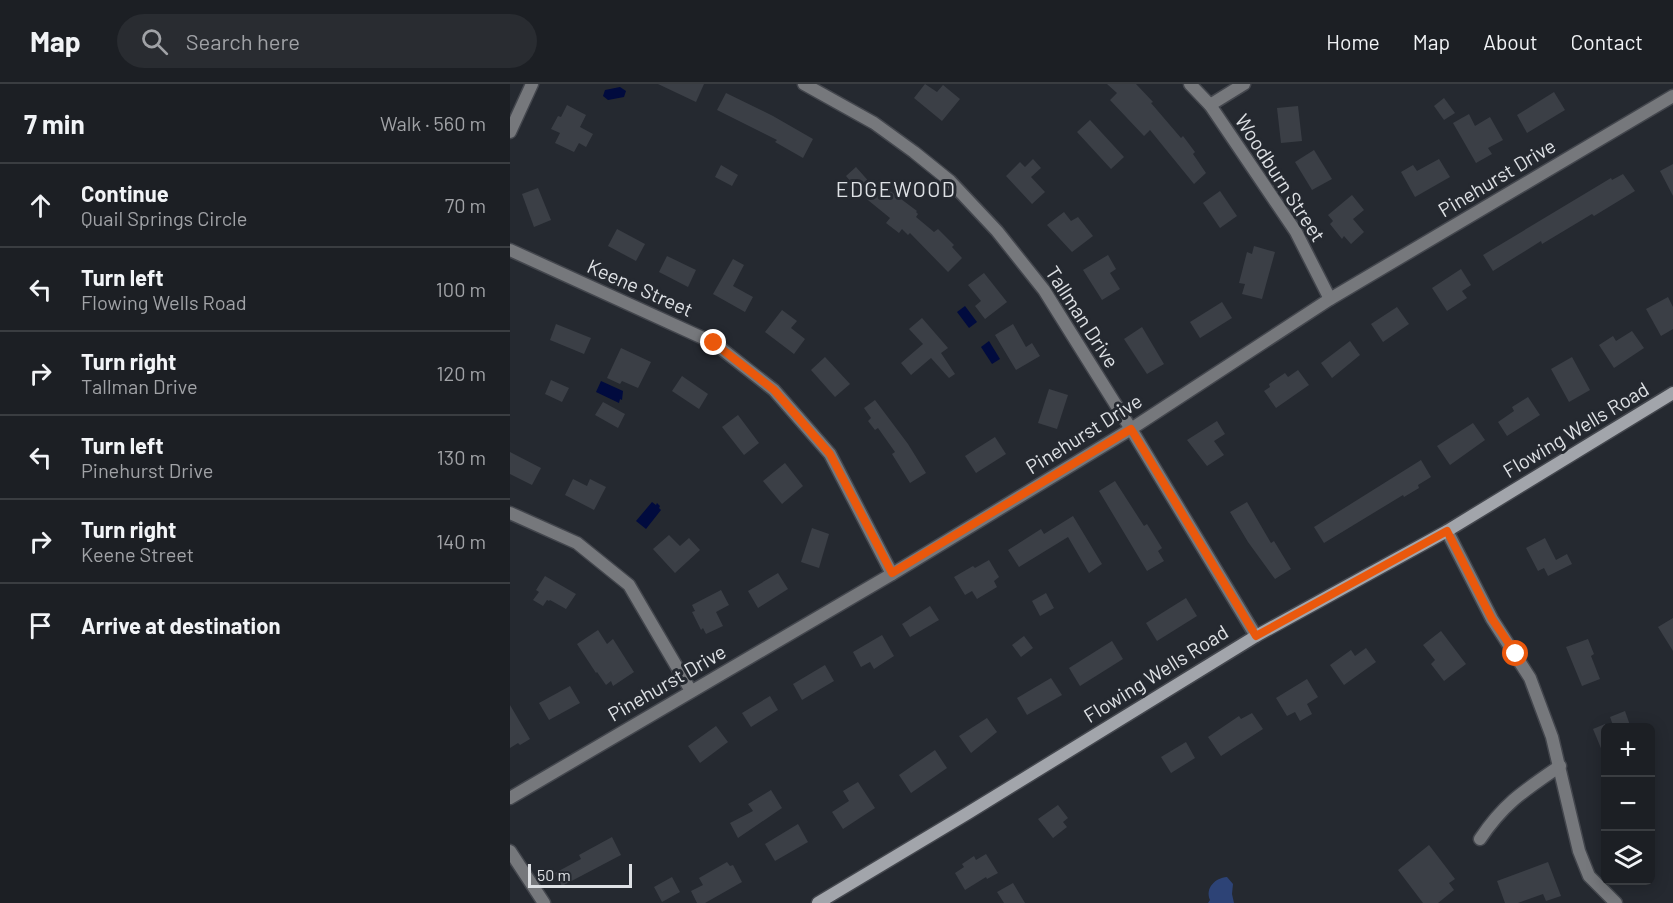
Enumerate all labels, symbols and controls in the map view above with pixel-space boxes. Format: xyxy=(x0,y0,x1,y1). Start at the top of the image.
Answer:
search box xyxy=(117,14,537,68)
text: Map xyxy=(30,24,81,58)
icon: search xyxy=(138,25,171,58)
text: Search here xyxy=(186,28,300,54)
text: Home xyxy=(1326,29,1380,54)
text: Map xyxy=(1413,29,1450,54)
text: About xyxy=(1483,29,1538,54)
text: Contact xyxy=(1571,29,1643,54)
text: 7 min xyxy=(24,108,85,139)
street label: Woodburn Street xyxy=(1231,109,1331,246)
text: Walk · 560 m xyxy=(380,111,486,135)
street label: Pinehurst Drive xyxy=(1434,133,1559,222)
district label: EDGEWOOD xyxy=(836,176,956,201)
text: Continue xyxy=(81,180,169,206)
icon: ahead xyxy=(24,189,57,222)
text: 70 m xyxy=(445,193,486,217)
text: Quail Springs Circle xyxy=(81,206,247,230)
street label: Keene Street xyxy=(584,253,697,321)
street label: Tallman Drive xyxy=(1041,261,1125,372)
text: Turn left xyxy=(81,264,164,290)
icon: left xyxy=(24,273,57,306)
text: 100 m xyxy=(436,277,486,301)
text: Flowing Wells Road xyxy=(81,290,247,314)
route end xyxy=(700,329,726,355)
text: Turn right xyxy=(81,348,176,374)
icon: right xyxy=(24,357,57,390)
text: 120 m xyxy=(436,361,486,385)
text: Tallman Drive xyxy=(81,374,198,398)
street label: Flowing Wells Road xyxy=(1498,376,1653,482)
street label: Pinehurst Drive xyxy=(1021,388,1146,478)
text: Turn left xyxy=(81,432,164,458)
icon: left xyxy=(24,441,57,474)
text: 130 m xyxy=(437,445,486,469)
text: Pinehurst Drive xyxy=(81,458,213,482)
text: Turn right xyxy=(81,516,176,542)
icon: right xyxy=(24,525,57,558)
text: 140 m xyxy=(436,529,486,553)
text: Keene Street xyxy=(81,542,194,566)
icon: arrive xyxy=(24,609,57,642)
text: Arrive at destination xyxy=(81,612,280,638)
street label: Flowing Wells Road xyxy=(1079,619,1232,727)
street label: Pinehurst Drive xyxy=(603,639,730,726)
route start xyxy=(1502,640,1528,666)
map controls xyxy=(1601,723,1655,885)
button: + xyxy=(1601,723,1655,777)
button: − xyxy=(1601,777,1655,831)
button: layers xyxy=(1601,831,1655,885)
scale bar xyxy=(528,861,632,888)
text: 50 m xyxy=(537,865,571,884)

